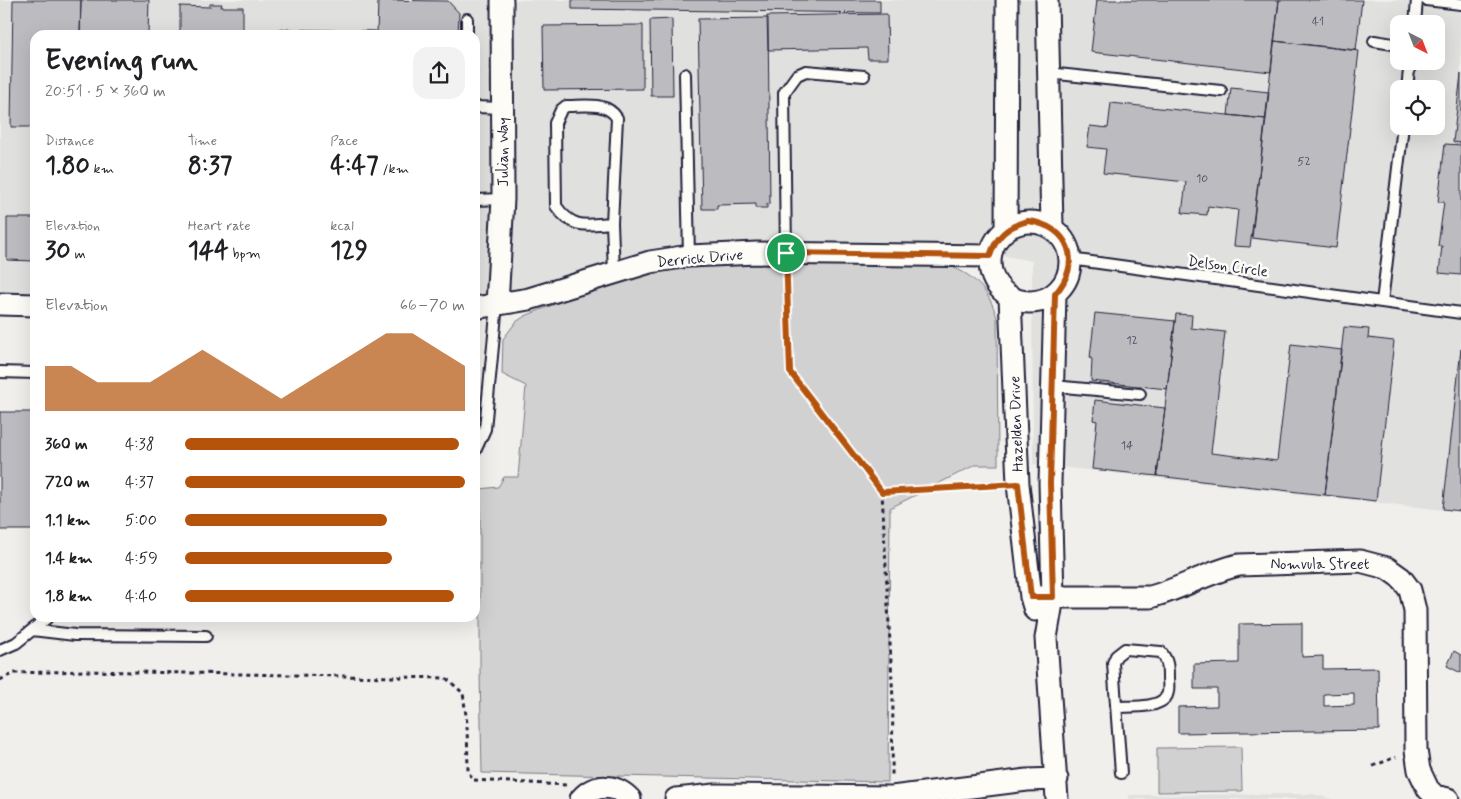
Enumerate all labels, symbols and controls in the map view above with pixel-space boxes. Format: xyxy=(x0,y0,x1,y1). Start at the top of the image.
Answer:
house number: 41 xyxy=(1312,14,1324,30)
north arrow xyxy=(1390,15,1445,70)
map controls xyxy=(1390,15,1445,135)
text: Evening run xyxy=(45,43,198,80)
button: share xyxy=(413,47,465,99)
button: locate xyxy=(1390,80,1445,135)
text: 20:51 · 5 × 360 m xyxy=(45,81,166,102)
street label: Julian Way xyxy=(494,117,514,187)
text: Distance xyxy=(45,132,94,150)
text: Time xyxy=(188,132,217,150)
text: Pace xyxy=(330,132,358,150)
text: 1.80 xyxy=(45,150,90,183)
text: 8:37 xyxy=(188,150,232,183)
text: 4:47 xyxy=(330,150,379,183)
house number: 52 xyxy=(1297,154,1311,170)
text: km xyxy=(90,160,114,178)
text: /km xyxy=(379,160,409,178)
house number: 10 xyxy=(1196,171,1208,187)
text: Elevation xyxy=(45,217,100,235)
text: Heart rate xyxy=(188,217,251,235)
text: kcal xyxy=(330,217,354,235)
pin xyxy=(765,232,807,274)
text: 30 xyxy=(45,235,71,268)
text: 144 xyxy=(188,235,229,268)
text: 129 xyxy=(330,235,368,268)
icon: arrive xyxy=(772,239,800,267)
text: m xyxy=(71,245,86,263)
text: bpm xyxy=(229,245,261,263)
street label: Derrick Drive xyxy=(656,245,744,273)
street label: Delson Circle xyxy=(1186,251,1269,283)
text: Elevation xyxy=(45,295,108,316)
text: 66–70 m xyxy=(400,295,465,316)
house number: 12 xyxy=(1126,333,1138,349)
street label: Hazelden Drive xyxy=(1005,375,1029,472)
text: 360 m xyxy=(45,434,88,455)
text: 4:38 xyxy=(125,434,155,455)
house number: 14 xyxy=(1121,438,1133,454)
text: 720 m xyxy=(45,472,90,493)
text: 4:37 xyxy=(125,472,154,493)
text: 1.1 km xyxy=(45,510,90,531)
text: 5:00 xyxy=(125,510,157,531)
text: 1.4 km xyxy=(45,548,92,569)
text: 4:59 xyxy=(125,548,158,569)
street label: Nomvula Street xyxy=(1271,555,1370,575)
text: 1.8 km xyxy=(45,586,92,607)
text: 4:40 xyxy=(125,586,157,607)

